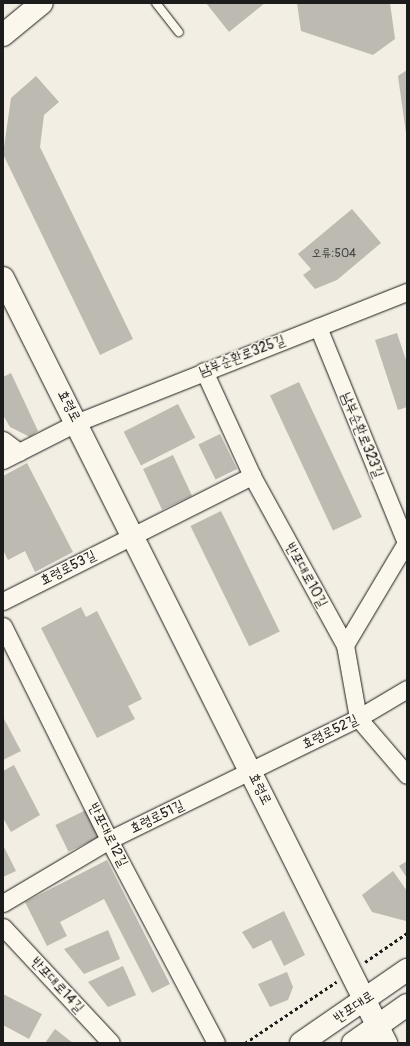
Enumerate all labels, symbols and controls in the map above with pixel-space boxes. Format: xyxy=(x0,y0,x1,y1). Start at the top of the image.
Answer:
house number: 오류:504 xyxy=(312,247,356,261)
street label: 남부순환로325길 xyxy=(197,332,287,380)
street label: 효령로 xyxy=(54,387,84,425)
street label: 남부순환로323길 xyxy=(337,390,387,480)
street label: 반포대로10길 xyxy=(281,540,331,610)
street label: 효령로53길 xyxy=(37,547,99,589)
street label: 효령로52길 xyxy=(299,711,361,753)
street label: 효령로 xyxy=(245,770,275,808)
street label: 효령로51길 xyxy=(127,797,187,837)
street label: 반포대로12길 xyxy=(85,800,131,870)
street label: 반포대로14길 xyxy=(27,954,87,1016)
street label: 반포대로 xyxy=(331,987,377,1027)

